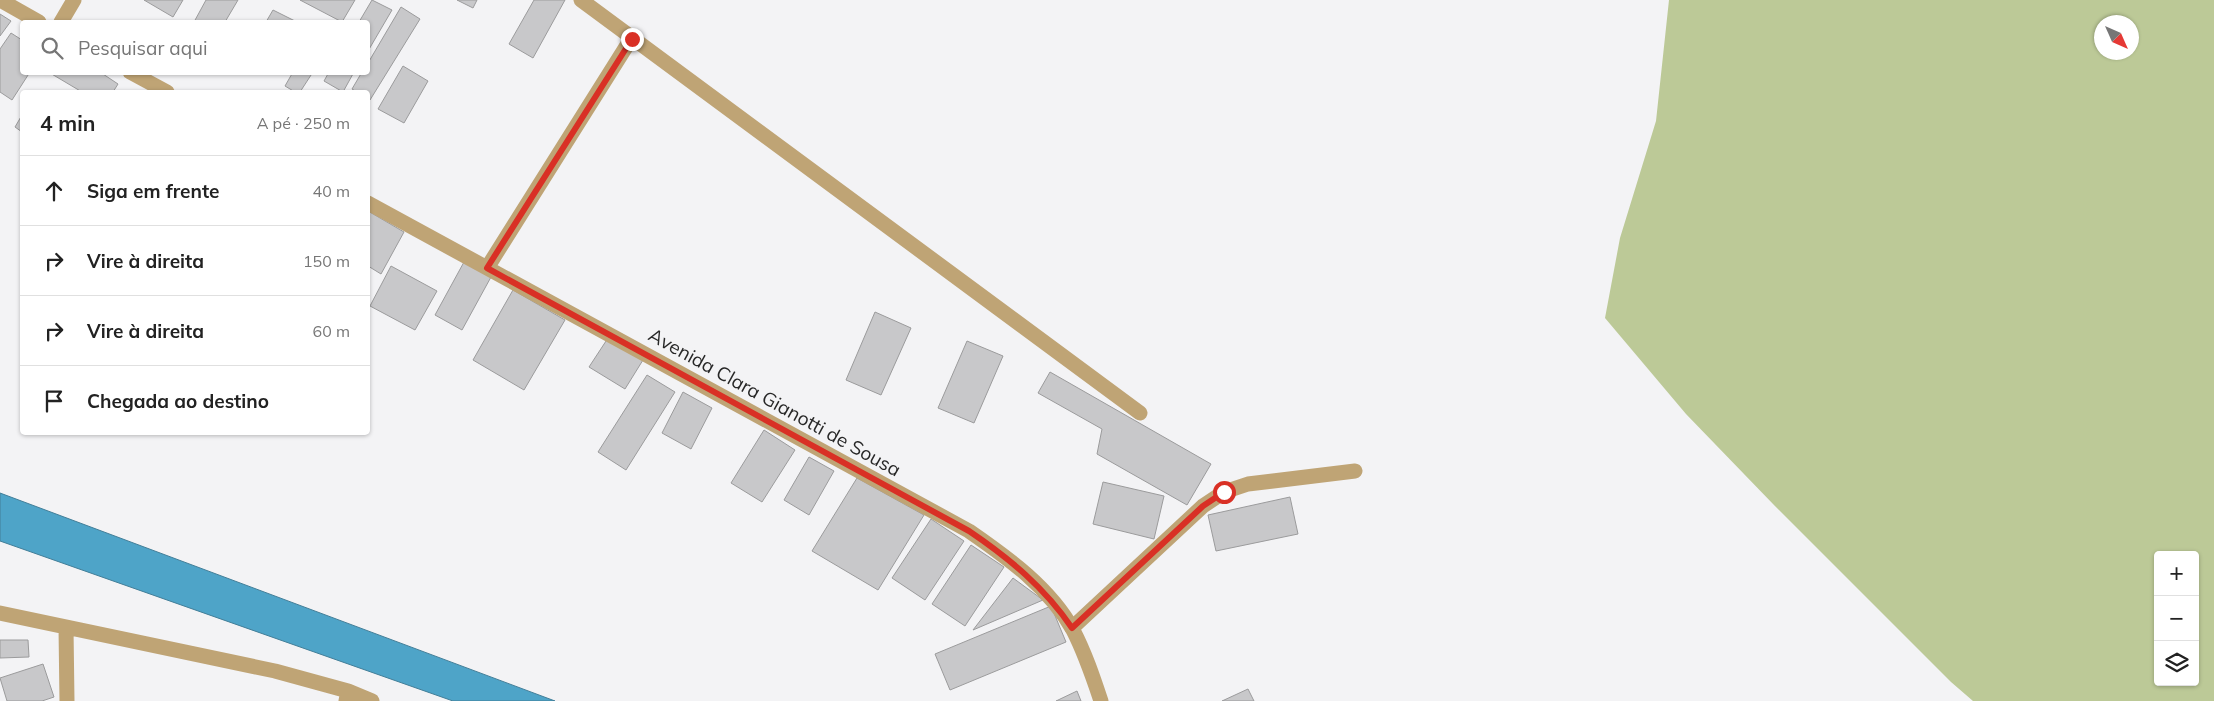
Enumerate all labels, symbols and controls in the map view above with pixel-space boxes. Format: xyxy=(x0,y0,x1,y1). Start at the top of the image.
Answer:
north arrow xyxy=(2094,15,2139,60)
search box xyxy=(20,20,370,75)
route end xyxy=(621,28,644,51)
icon: search xyxy=(38,34,66,62)
text: Pesquisar aqui xyxy=(78,36,208,60)
text: 4 min xyxy=(40,110,95,136)
text: A pé · 250 m xyxy=(257,113,350,133)
icon: ahead xyxy=(40,177,68,205)
text: Siga em frente xyxy=(87,179,219,203)
text: 40 m xyxy=(313,181,350,201)
icon: right xyxy=(40,247,68,275)
text: Vire à direita xyxy=(87,249,204,273)
text: 150 m xyxy=(303,251,350,271)
icon: right xyxy=(40,317,68,345)
text: Vire à direita xyxy=(87,319,204,343)
text: 60 m xyxy=(313,321,350,341)
street label: Avenida Clara Gianotti de Sousa xyxy=(645,323,905,481)
icon: arrive xyxy=(40,387,68,415)
text: Chegada ao destino xyxy=(87,389,269,413)
route start xyxy=(1213,481,1236,504)
map controls xyxy=(2154,551,2199,686)
button: + xyxy=(2154,551,2199,596)
button: − xyxy=(2154,596,2199,641)
button: layers xyxy=(2154,641,2199,686)

